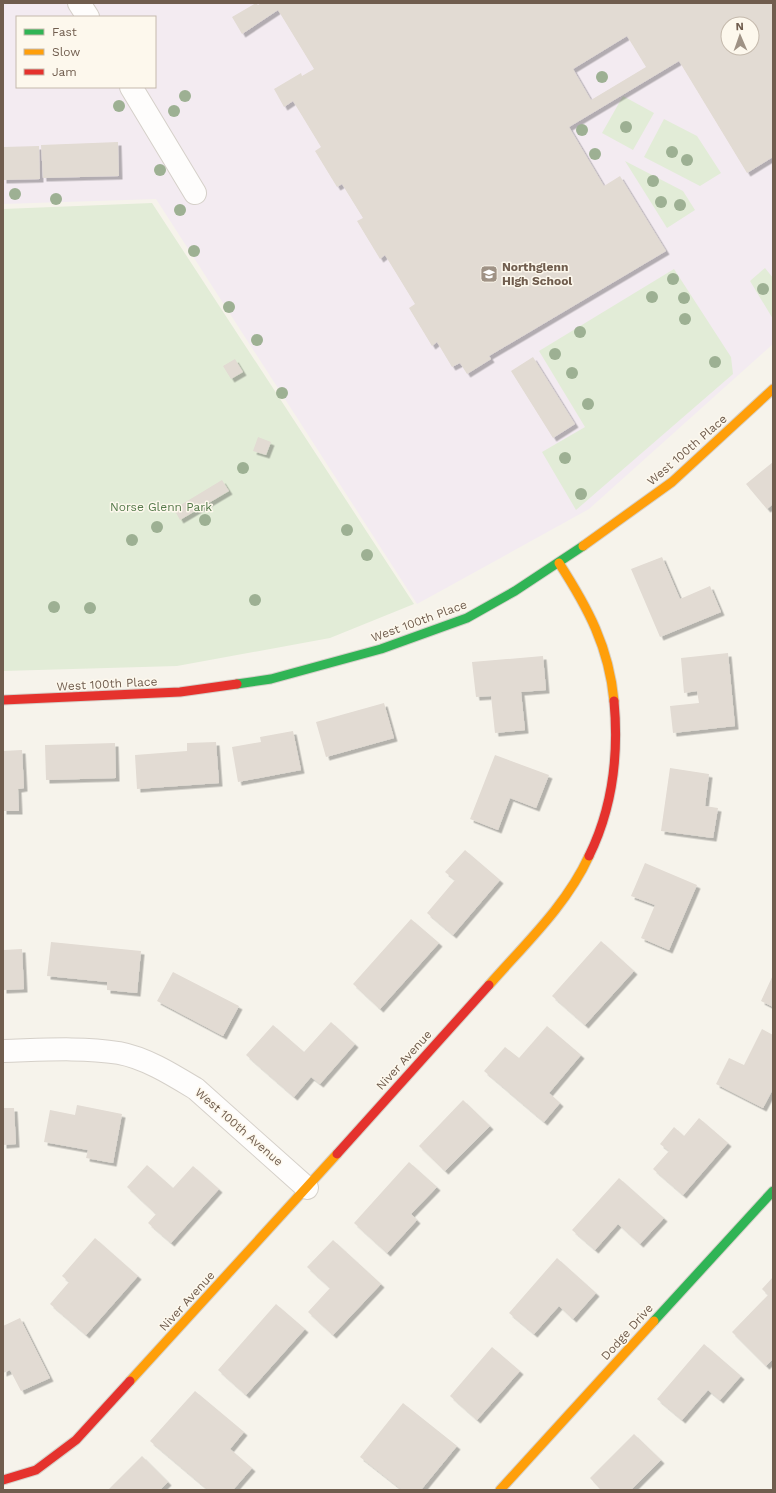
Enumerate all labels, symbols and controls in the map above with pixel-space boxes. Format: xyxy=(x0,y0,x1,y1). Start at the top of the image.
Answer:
legend xyxy=(16,16,156,88)
north arrow xyxy=(720,16,760,56)
text: N xyxy=(735,20,744,33)
text: Fast xyxy=(52,25,77,39)
text: Slow xyxy=(52,45,80,59)
text: Jam xyxy=(52,65,77,79)
place label: Northglenn High School xyxy=(502,260,572,288)
school or university icon: Northglenn High School xyxy=(479,264,499,284)
street label: West 100th Place xyxy=(644,412,730,488)
park label: Norse Glenn Park xyxy=(110,500,212,514)
street label: West 100th Place xyxy=(369,597,469,645)
street label: West 100th Place xyxy=(56,674,158,694)
street label: Niver Avenue xyxy=(373,1027,435,1093)
street label: West 100th Avenue xyxy=(192,1085,286,1169)
street label: Niver Avenue xyxy=(156,1268,218,1334)
street label: Dodge Drive xyxy=(598,1301,656,1363)

